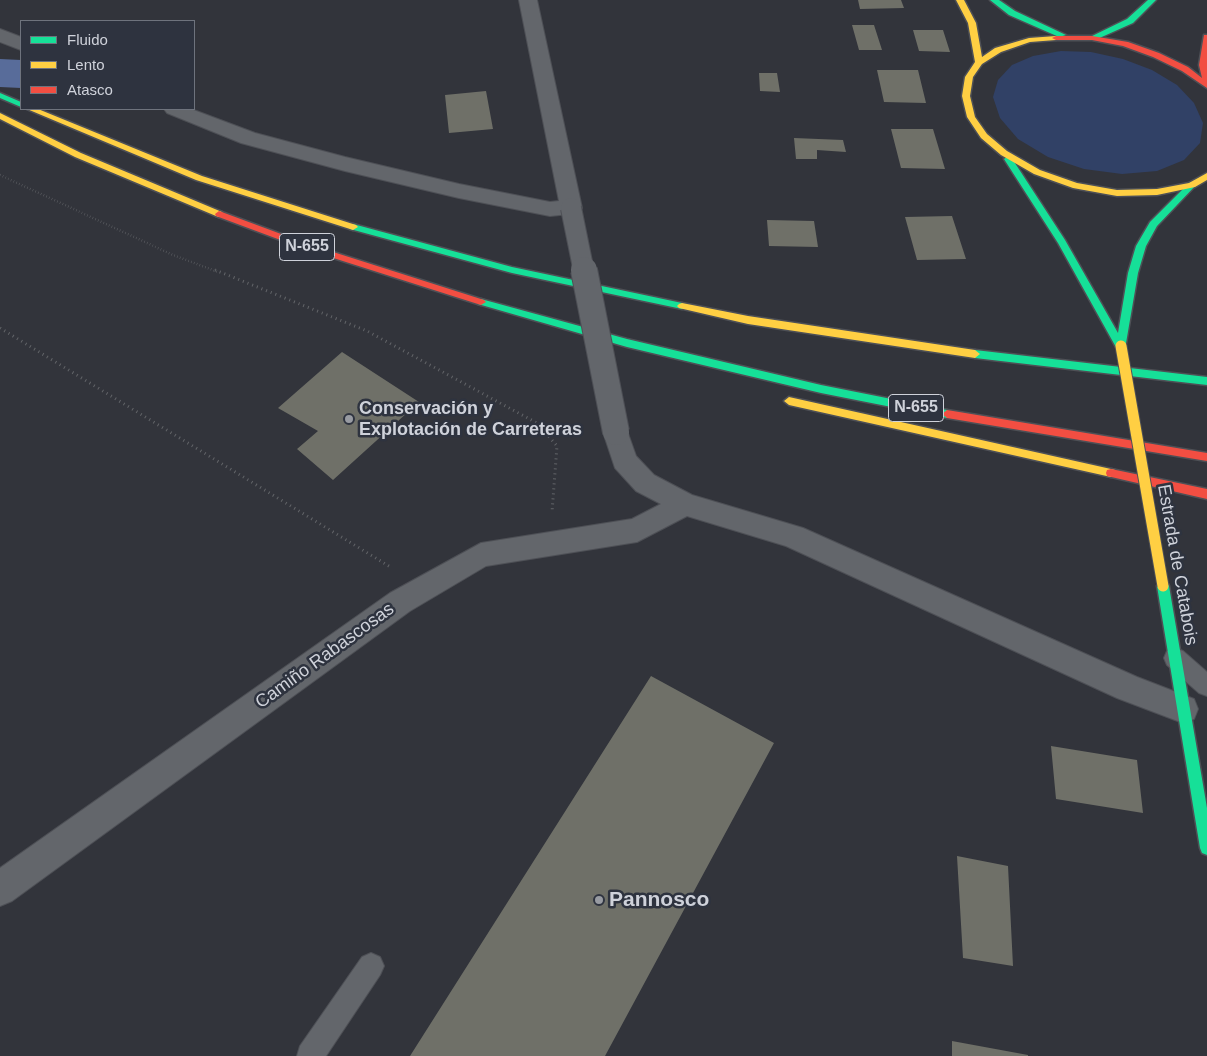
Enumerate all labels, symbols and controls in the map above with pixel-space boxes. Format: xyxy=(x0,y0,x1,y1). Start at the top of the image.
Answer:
legend xyxy=(20,20,195,110)
text: Fluido xyxy=(67,31,108,48)
text: Lento xyxy=(67,56,105,73)
text: Atasco xyxy=(67,81,113,98)
road number: N-655 xyxy=(280,233,334,260)
road number: N-655 xyxy=(888,394,944,422)
place label: Conservación y Explotación de Carreteras xyxy=(359,398,582,440)
marker: Conservación y Explotación de Carreteras xyxy=(343,413,355,425)
street label: Estrada de Catabois xyxy=(1152,483,1202,647)
street label: Camiño Rabascosas xyxy=(251,598,399,714)
place label: Pannosco xyxy=(609,887,709,913)
marker: Pannosco xyxy=(593,894,605,906)

